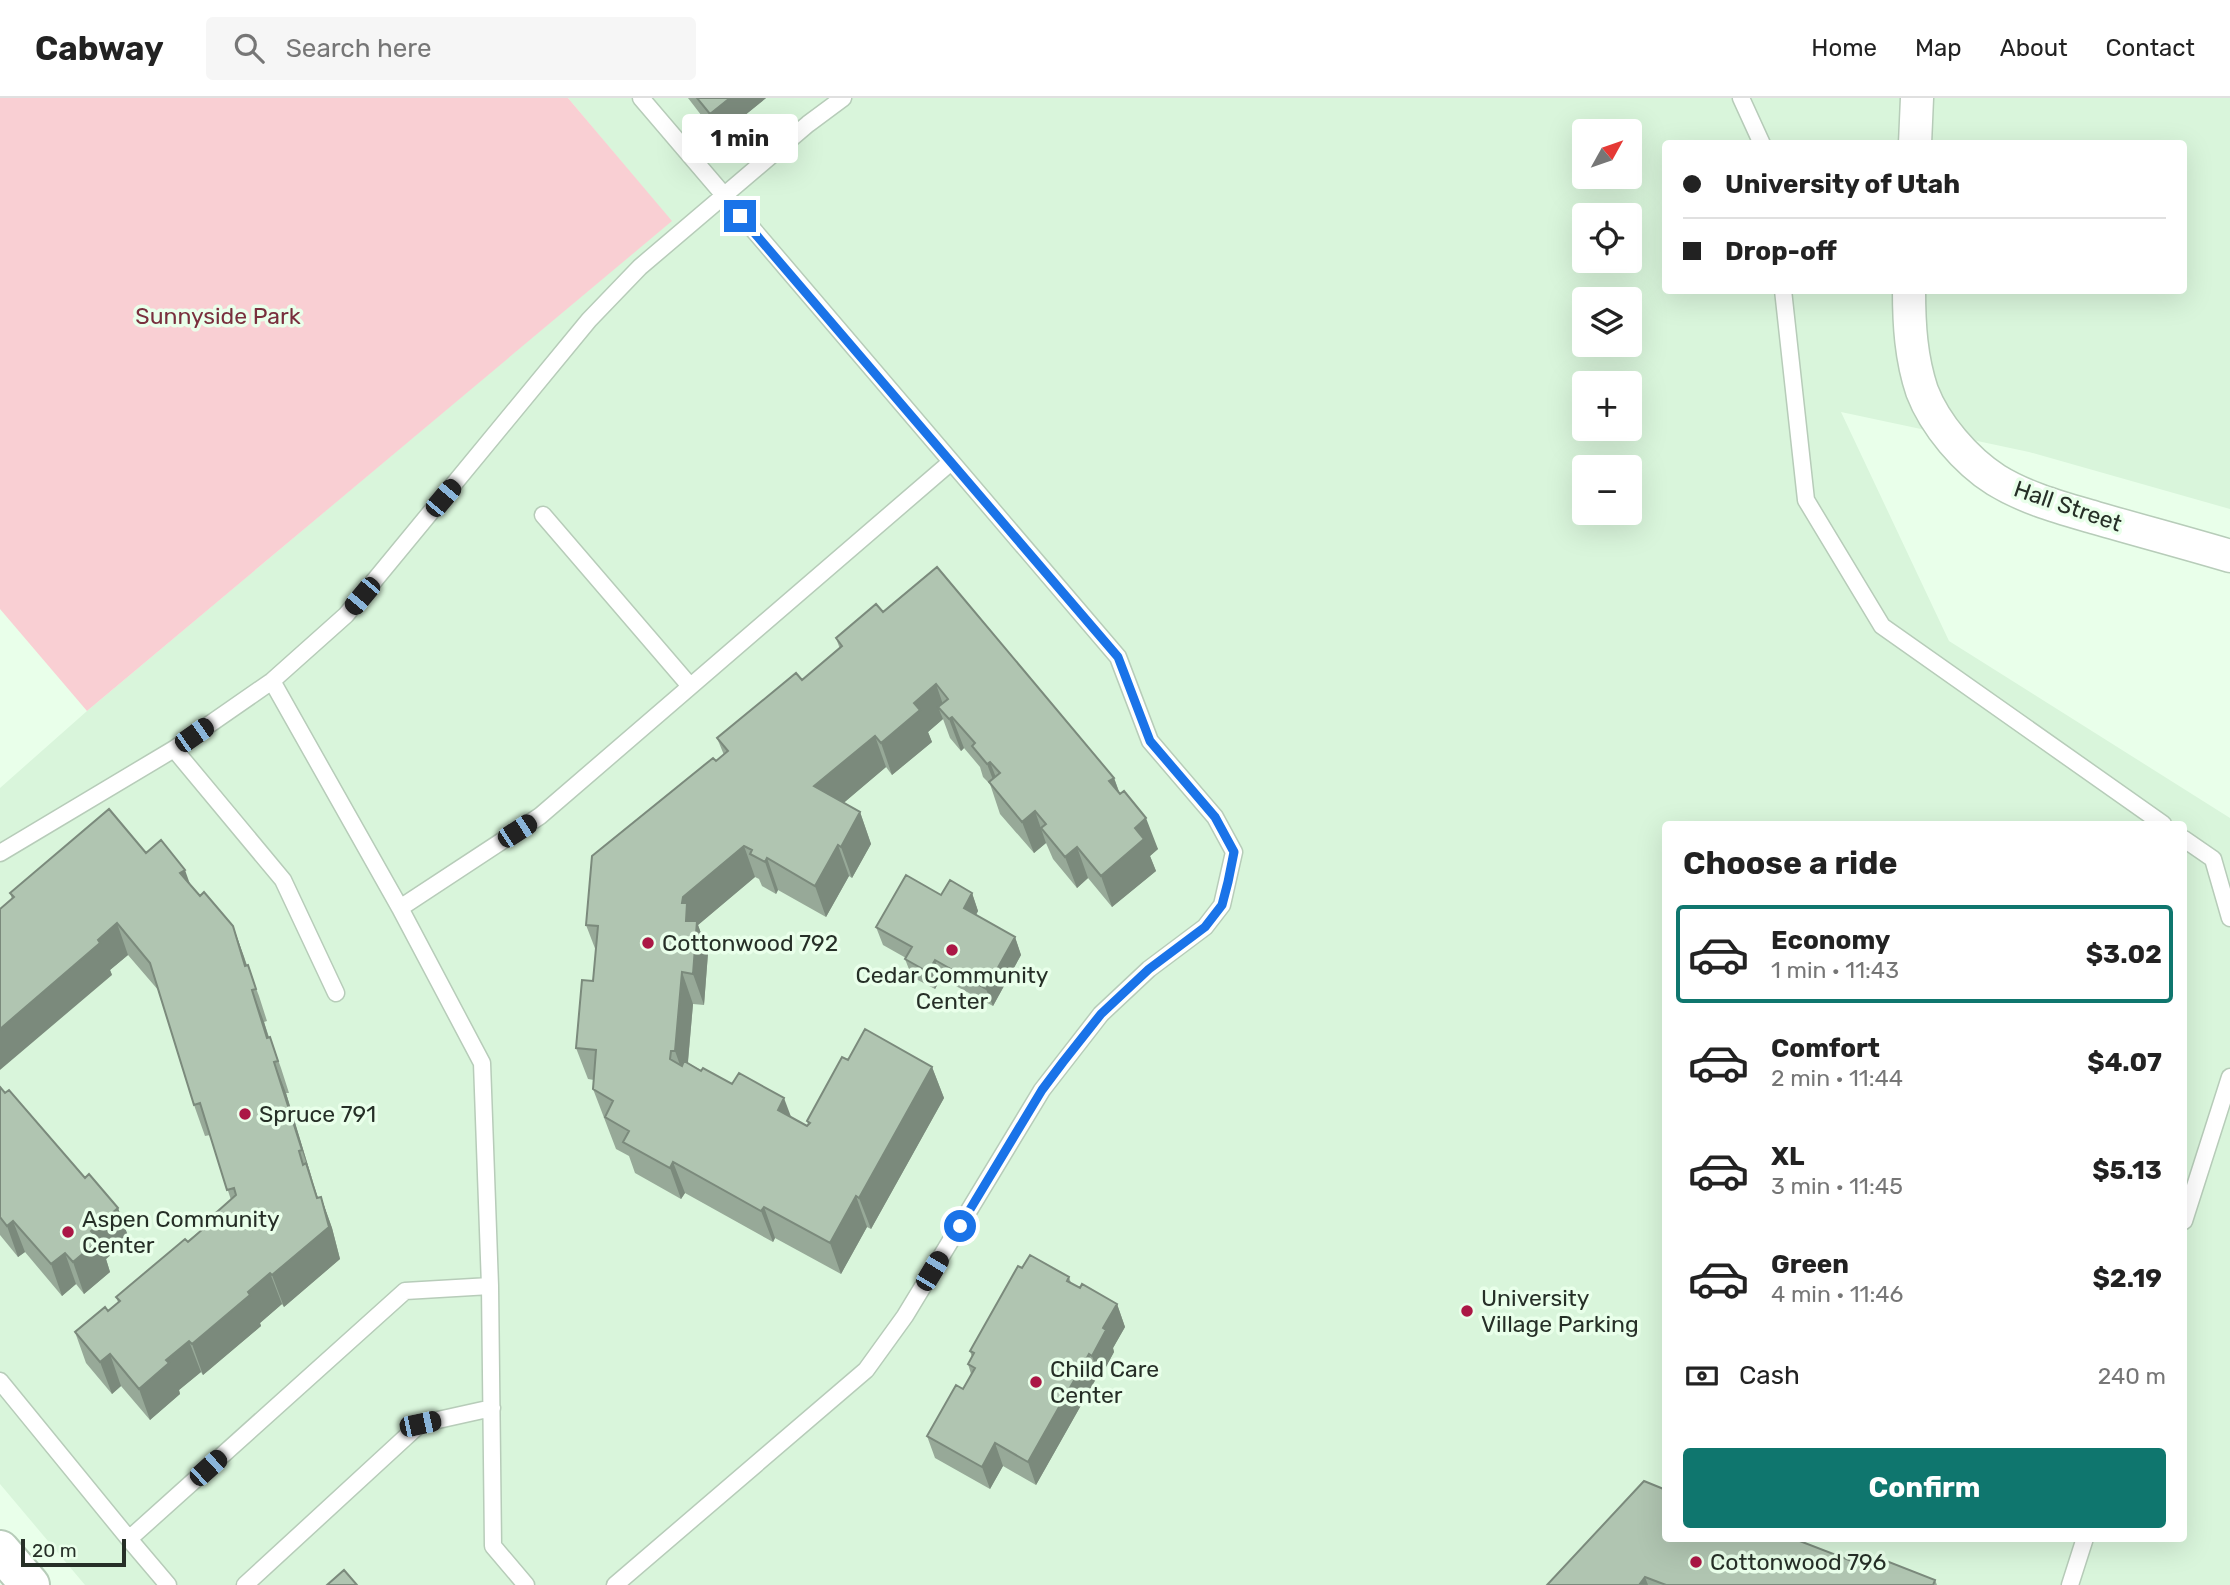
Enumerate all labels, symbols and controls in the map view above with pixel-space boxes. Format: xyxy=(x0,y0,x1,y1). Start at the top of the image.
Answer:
search box xyxy=(206,17,696,80)
text: Cabway xyxy=(35,29,164,68)
icon: search xyxy=(230,29,268,67)
text: Search here xyxy=(286,33,432,64)
text: Home xyxy=(1811,34,1877,62)
text: Map xyxy=(1915,34,1962,62)
text: About xyxy=(2000,34,2068,62)
text: Contact xyxy=(2106,34,2195,62)
callout: 1 min xyxy=(682,115,798,164)
north arrow xyxy=(1572,119,1642,189)
map controls xyxy=(1572,119,1642,525)
text: 1 min xyxy=(711,124,769,152)
text: University of Utah xyxy=(1725,169,1960,200)
route end xyxy=(724,200,756,232)
button: locate xyxy=(1572,203,1642,273)
text: Drop-off xyxy=(1725,236,1837,267)
button: layers xyxy=(1572,287,1642,357)
park label: Sunnyside Park xyxy=(135,302,301,330)
button: + xyxy=(1572,371,1642,441)
button: − xyxy=(1572,455,1642,525)
street label: Hall Street xyxy=(2010,474,2126,538)
car xyxy=(422,475,465,521)
car xyxy=(341,573,384,619)
car xyxy=(171,714,218,756)
car xyxy=(494,811,541,851)
text: Choose a ride xyxy=(1683,844,1897,882)
icon: car xyxy=(1687,923,1750,986)
text: Economy xyxy=(1771,925,1890,956)
place label: Cottonwood 792 xyxy=(662,929,838,957)
marker: Cottonwood 792 xyxy=(640,935,656,951)
text: $3.02 xyxy=(2086,939,2162,970)
marker: Cedar Community Center xyxy=(944,942,960,958)
text: 1 min · 11:43 xyxy=(1771,956,1899,984)
place label: Cedar Community Center xyxy=(856,961,1049,1015)
icon: car xyxy=(1687,1031,1750,1094)
text: Comfort xyxy=(1771,1033,1880,1064)
text: $4.07 xyxy=(2087,1047,2162,1078)
text: 2 min · 11:44 xyxy=(1771,1064,1903,1092)
place label: Spruce 791 xyxy=(259,1100,376,1128)
marker: Spruce 791 xyxy=(237,1106,253,1122)
icon: car xyxy=(1687,1139,1750,1202)
text: XL xyxy=(1771,1141,1804,1172)
text: $5.13 xyxy=(2092,1155,2162,1186)
text: 3 min · 11:45 xyxy=(1771,1172,1903,1200)
place label: Aspen Community Center xyxy=(82,1205,280,1259)
route start xyxy=(944,1210,976,1242)
marker: Aspen Community Center xyxy=(60,1224,76,1240)
icon: car xyxy=(1687,1247,1750,1310)
car xyxy=(913,1248,952,1294)
text: Green xyxy=(1771,1249,1849,1280)
text: $2.19 xyxy=(2092,1263,2162,1294)
text: 4 min · 11:46 xyxy=(1771,1280,1903,1308)
place label: University Village Parking xyxy=(1481,1284,1639,1338)
marker: University Village Parking xyxy=(1459,1303,1475,1319)
place label: Child Care Center xyxy=(1050,1355,1159,1409)
icon: cash xyxy=(1683,1357,1721,1395)
text: Cash xyxy=(1739,1360,1800,1391)
text: 240 m xyxy=(2098,1362,2166,1390)
marker: Child Care Center xyxy=(1028,1374,1044,1390)
car xyxy=(398,1409,443,1439)
car xyxy=(186,1446,231,1490)
button: Confirm xyxy=(1683,1448,2166,1528)
scale bar xyxy=(21,1536,126,1568)
text: 20 m xyxy=(32,1539,77,1562)
place label: Cottonwood 796 xyxy=(1710,1548,1886,1576)
marker: Cottonwood 796 xyxy=(1688,1554,1704,1570)

